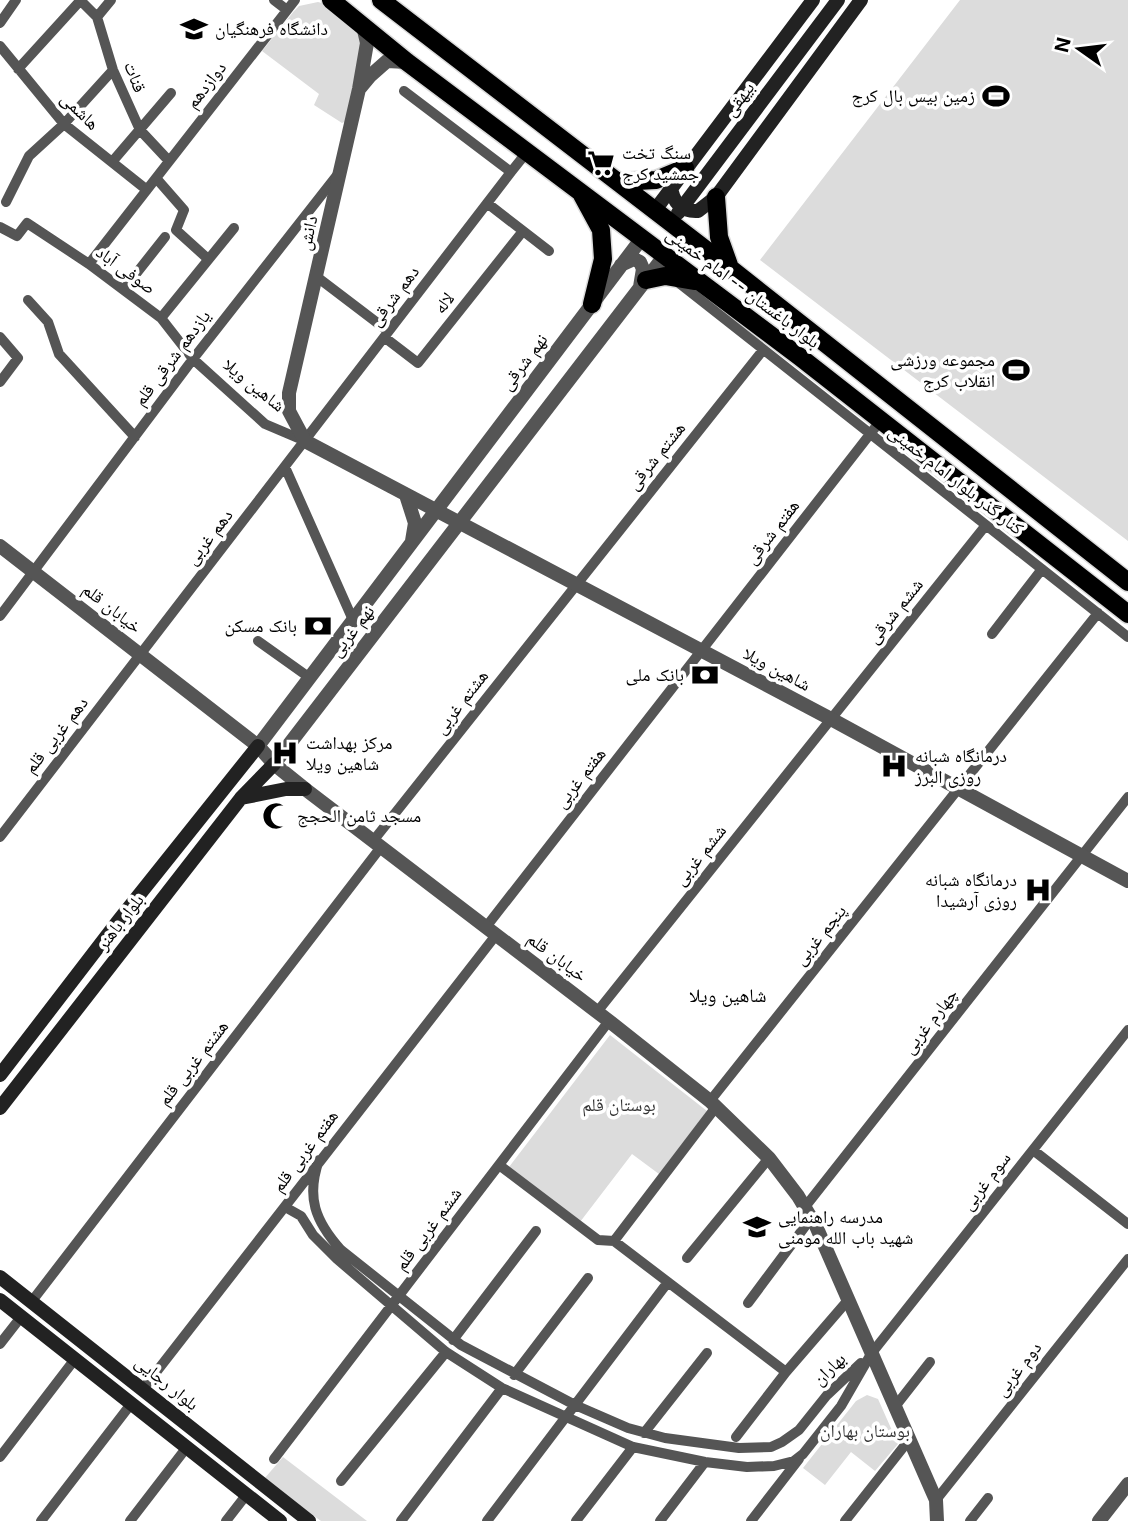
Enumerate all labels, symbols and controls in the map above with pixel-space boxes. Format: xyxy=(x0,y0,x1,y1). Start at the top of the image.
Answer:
school or university icon: دانشگاه فرهنگیان xyxy=(179,14,209,44)
north arrow xyxy=(1044,14,1114,84)
place label: دانشگاه فرهنگیان xyxy=(215,18,328,40)
text: N xyxy=(1050,35,1076,55)
street label: دوازدهم xyxy=(181,57,232,113)
street label: قنات xyxy=(120,58,151,95)
street label: بیهقی xyxy=(719,77,759,121)
sports icon: زمین بیس بال کرج xyxy=(981,81,1011,111)
place label: زمین بیس بال کرج xyxy=(852,85,975,108)
street label: هاشمی xyxy=(56,87,104,135)
place label: سنگ تخت جمشید کرج xyxy=(622,142,699,186)
supermarket icon: سنگ تخت جمشید کرج xyxy=(586,148,616,178)
street label: دانش xyxy=(293,213,323,253)
street label: بلوار باغستان -- امام خمینی xyxy=(661,223,824,354)
street label: صوفی آباد xyxy=(92,241,160,299)
street label: دهم شرقی xyxy=(364,261,425,331)
street label: لاله xyxy=(429,288,458,318)
street label: یازدهم شرقی قلم xyxy=(129,306,216,411)
street label: نهم شرقی xyxy=(496,329,553,395)
place label: مجموعه ورزشی انقلاب کرج xyxy=(890,349,995,393)
street label: شاهین ویلا xyxy=(219,353,289,417)
sports icon: مجموعه ورزشی انقلاب کرج xyxy=(1001,355,1031,385)
street label: هشتم شرقی xyxy=(622,418,691,495)
street label: کنار گذر بلوار امام خمینی xyxy=(883,420,1028,541)
street label: هفتم شرقی xyxy=(740,495,805,569)
street label: دهم غربی xyxy=(180,505,238,570)
street label: ششم شرقی xyxy=(862,574,929,649)
street label: خیابان قلم xyxy=(77,578,146,639)
street label: نهم غربی xyxy=(325,601,380,662)
bank icon: بانک مسکن xyxy=(303,611,333,641)
place label: بانک مسکن xyxy=(225,615,297,637)
street label: شاهین ویلا xyxy=(740,642,814,696)
bank icon: بانک ملی xyxy=(690,660,720,690)
place label: بانک ملی xyxy=(626,664,684,686)
street label: هشتم غربی xyxy=(429,665,494,739)
street label: دهم غربی قلم xyxy=(19,692,94,778)
place label: مرکز بهداشت شاهین ویلا xyxy=(306,732,392,775)
hospital icon: مرکز بهداشت شاهین ویلا xyxy=(270,738,300,768)
street label: هفتم غربی xyxy=(550,743,611,813)
place label: درمانگاه شبانه روزی البرز xyxy=(914,745,1007,788)
hospital icon: درمانگاه شبانه روزی البرز xyxy=(879,751,909,781)
mosque icon: مسجد ثامن الحجج xyxy=(261,801,291,831)
place label: مسجد ثامن الحجج xyxy=(297,805,421,828)
street label: ششم غربی xyxy=(669,820,732,891)
place label: درمانگاه شبانه روزی آرشیدا xyxy=(925,869,1017,912)
hospital icon: درمانگاه شبانه روزی آرشیدا xyxy=(1023,875,1053,905)
street label: بلوار باهنر xyxy=(91,889,148,955)
street label: پنجم غربی xyxy=(789,900,852,970)
street label: خیابان قلم xyxy=(522,927,591,987)
district label: شاهین ویلا xyxy=(689,984,767,1007)
street label: چهارم غربی xyxy=(898,984,963,1059)
street label: هشتم غربی قلم xyxy=(153,1016,234,1111)
park label: بوستان قلم xyxy=(582,1094,656,1117)
street label: هفتم غربی قلم xyxy=(267,1105,344,1197)
street label: سوم غربی xyxy=(956,1148,1016,1215)
street label: ششم غربی قلم xyxy=(390,1183,467,1276)
place label: مدرسه راهنمایی شهید باب الله مومنی xyxy=(778,1206,913,1249)
school or university icon: مدرسه راهنمایی شهید باب الله مومنی xyxy=(742,1212,772,1242)
street label: دوم غربی xyxy=(990,1337,1047,1401)
street label: بهاران xyxy=(808,1348,850,1390)
street label: بلوار رجایی xyxy=(131,1351,203,1415)
park label: بوستان بهاران xyxy=(820,1420,910,1442)

